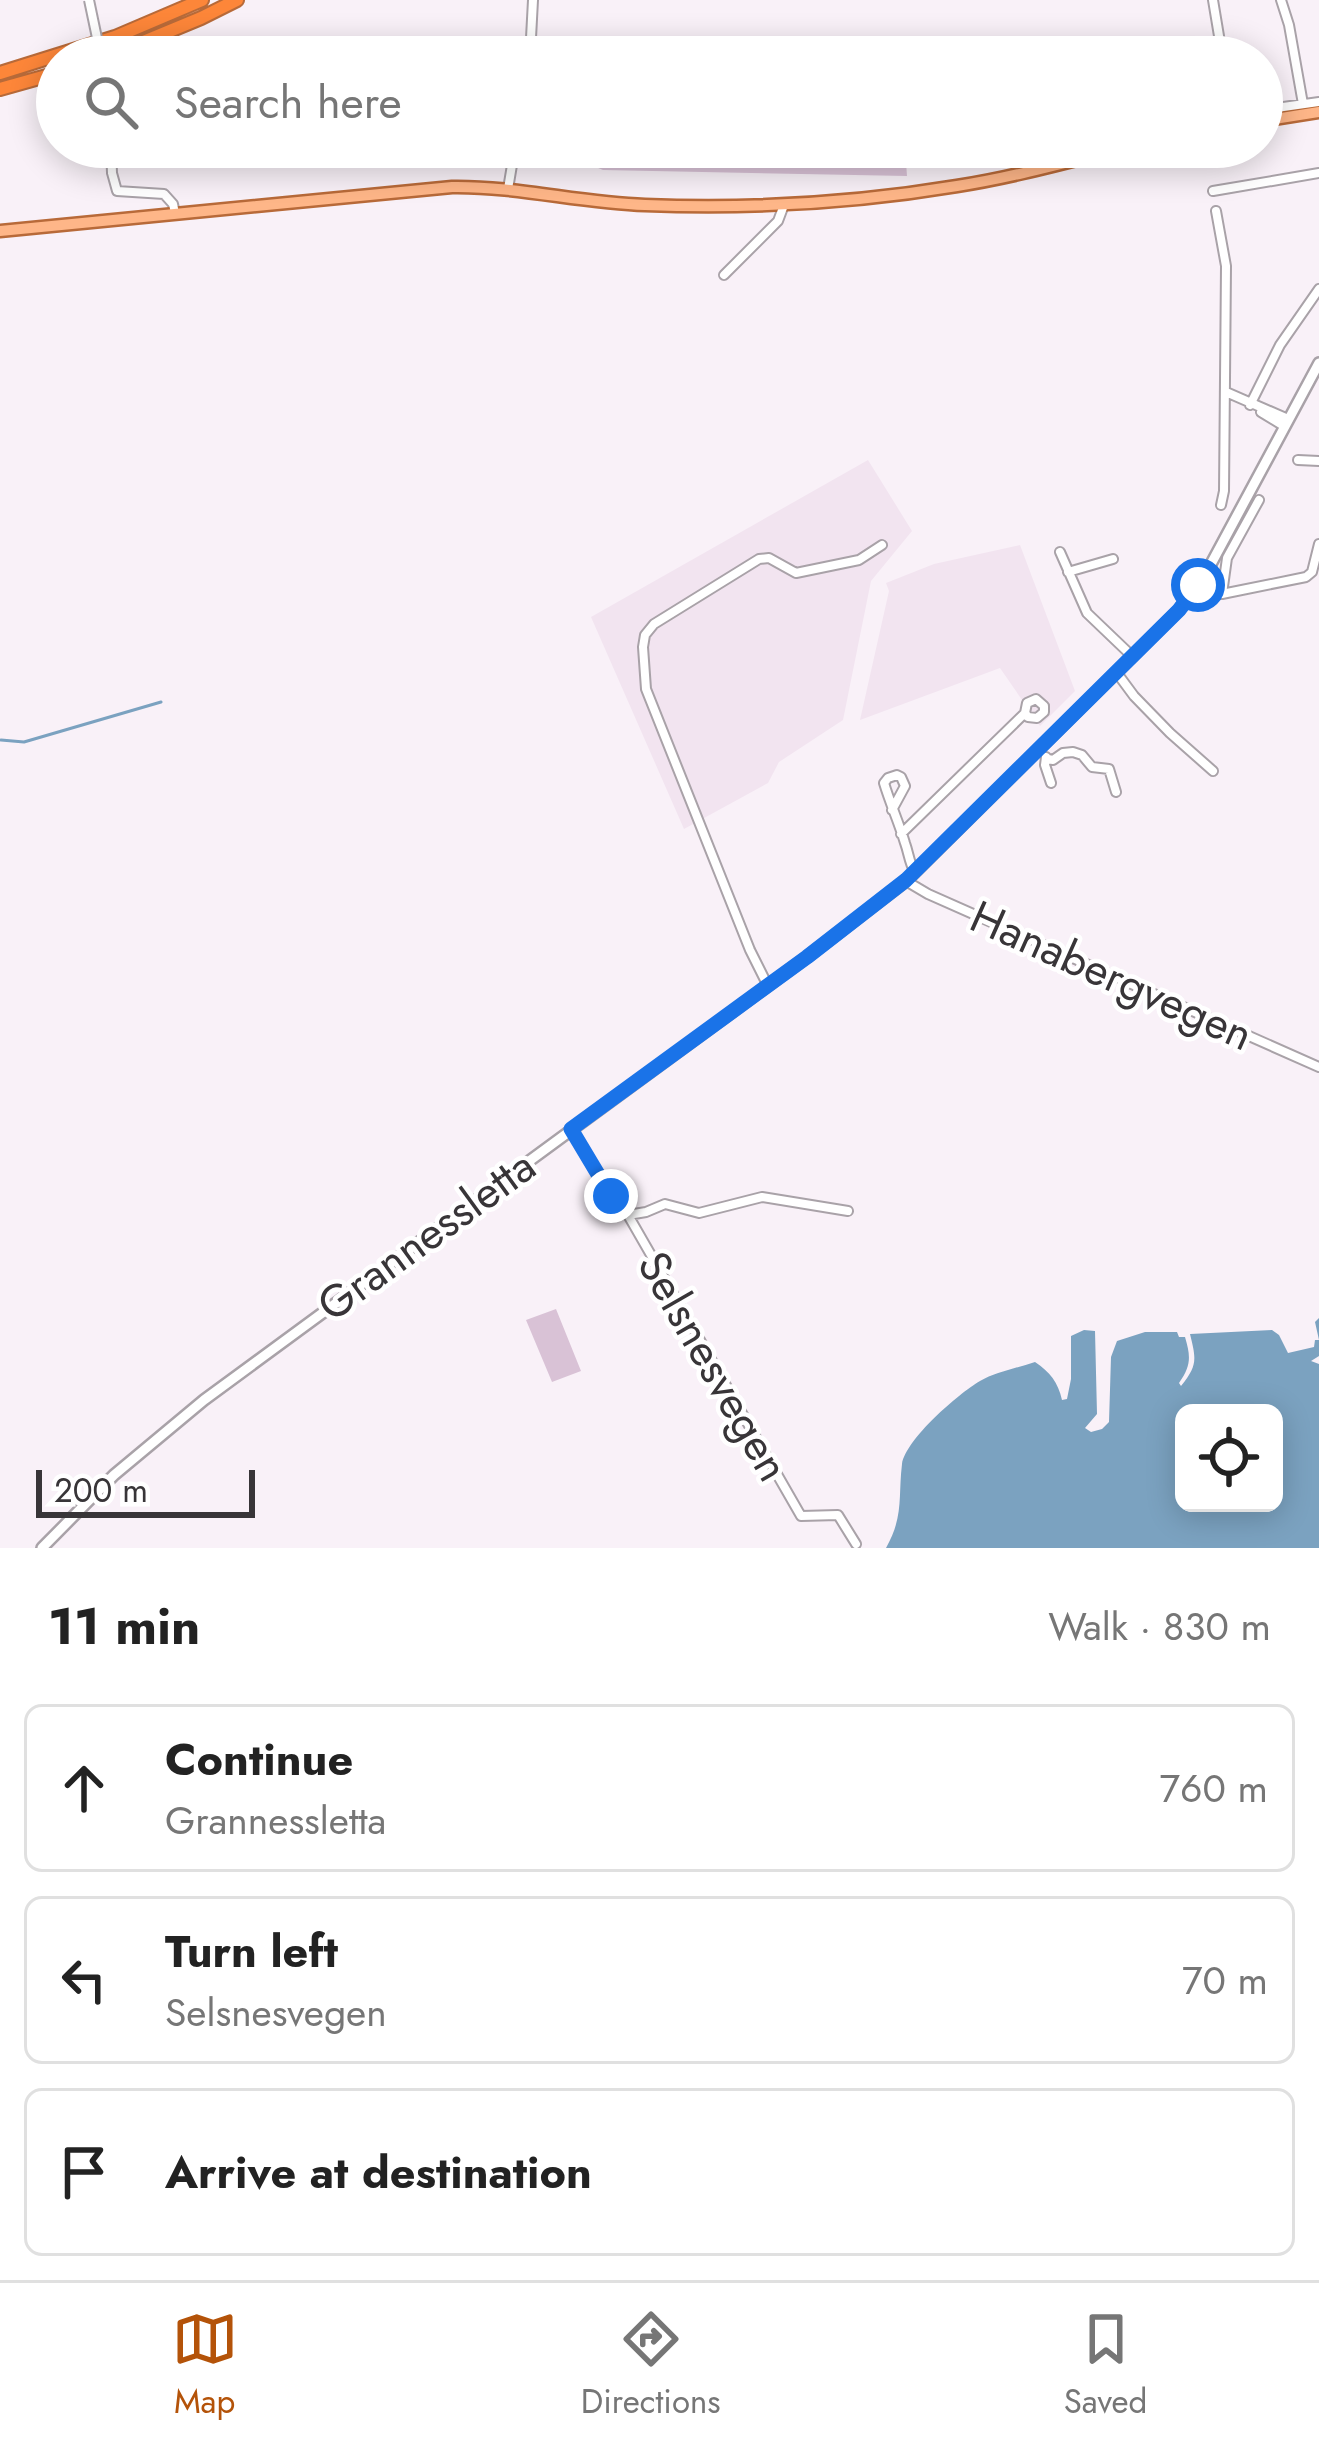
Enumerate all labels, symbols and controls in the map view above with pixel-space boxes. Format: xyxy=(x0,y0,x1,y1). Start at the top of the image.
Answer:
search box xyxy=(36,36,1283,168)
icon: search xyxy=(78,69,144,135)
text: Search here xyxy=(174,70,402,135)
route start xyxy=(1171,558,1225,612)
street label: Hanabergvegen xyxy=(960,884,1263,1067)
street label: Grannessletta xyxy=(304,1134,549,1337)
route end xyxy=(584,1169,638,1223)
street label: Selsnesvegen xyxy=(621,1239,806,1493)
map controls xyxy=(1175,1404,1283,1512)
button: locate xyxy=(1175,1404,1283,1512)
scale bar xyxy=(36,1464,255,1517)
text: 200 m xyxy=(54,1467,148,1514)
text: 11 min xyxy=(48,1589,200,1663)
text: Walk · 830 m xyxy=(1048,1598,1271,1655)
text: Continue xyxy=(165,1727,353,1792)
icon: ahead xyxy=(51,1755,117,1821)
text: 760 m xyxy=(1160,1760,1268,1817)
text: Grannessletta xyxy=(165,1792,386,1849)
text: Turn left xyxy=(165,1919,338,1984)
icon: left xyxy=(51,1947,117,2013)
text: 70 m xyxy=(1182,1952,1268,2009)
text: Selsnesvegen xyxy=(165,1984,387,2041)
icon: arrive xyxy=(51,2139,117,2205)
text: Arrive at destination xyxy=(165,2140,592,2205)
tab: Map xyxy=(172,2306,238,2425)
tab: Directions xyxy=(581,2306,721,2425)
tab: Saved xyxy=(1064,2306,1147,2425)

